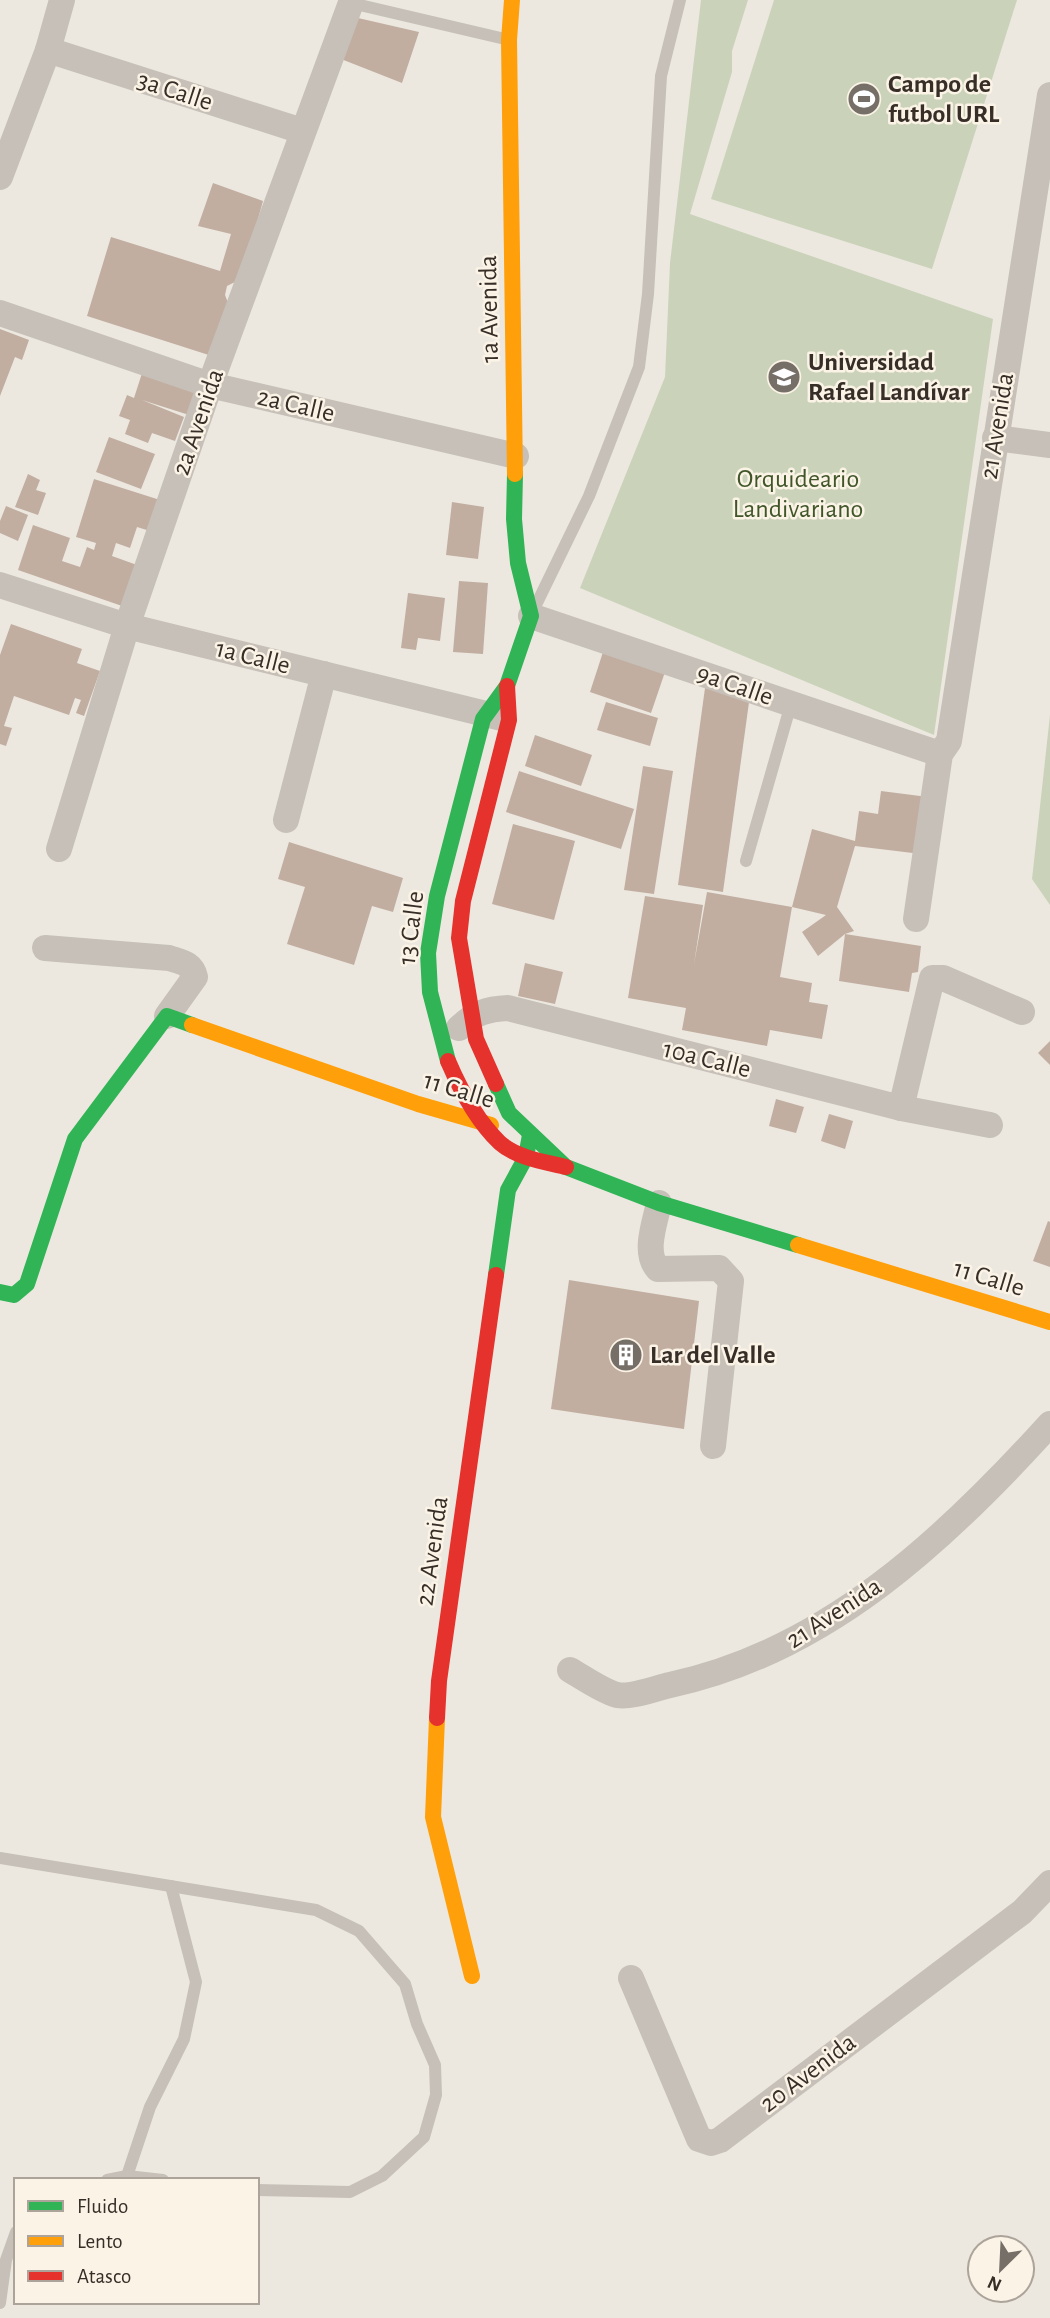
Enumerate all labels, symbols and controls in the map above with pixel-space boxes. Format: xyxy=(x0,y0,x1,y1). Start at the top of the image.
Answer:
street label: 3a Calle xyxy=(134,67,216,115)
place label: Campo de futbol URL xyxy=(888,71,1000,127)
sports icon: Campo de futbol URL xyxy=(845,80,883,118)
street label: 1a Avenida xyxy=(475,255,503,363)
place label: Universidad Rafael Landívar xyxy=(808,349,970,405)
school or university icon: Universidad Rafael Landívar xyxy=(765,358,803,396)
street label: 2a Avenida xyxy=(168,366,228,478)
street label: 21 Avenida xyxy=(976,371,1018,481)
street label: 2a Calle xyxy=(255,384,337,426)
park label: Orquideario Landivariano xyxy=(733,466,863,522)
street label: 1a Calle xyxy=(213,635,293,679)
street label: 9a Calle xyxy=(693,660,777,710)
street label: 13 Calle xyxy=(394,890,428,966)
street label: 10a Calle xyxy=(661,1036,753,1082)
street label: 11 Calle xyxy=(421,1067,497,1113)
street label: 11 Calle xyxy=(951,1255,1027,1301)
building icon: Lar del Valle xyxy=(607,1336,645,1374)
place label: Lar del Valle xyxy=(650,1342,775,1368)
street label: 22 Avenida xyxy=(411,1495,453,1607)
street label: 21 Avenida xyxy=(782,1573,886,1653)
street label: 20 Avenida xyxy=(755,2029,861,2117)
legend xyxy=(14,2178,259,2304)
text: Fluido xyxy=(77,2196,128,2217)
text: Lento xyxy=(77,2231,123,2252)
north arrow xyxy=(966,2234,1036,2304)
text: Atasco xyxy=(77,2266,131,2287)
text: N xyxy=(985,2272,1005,2295)

